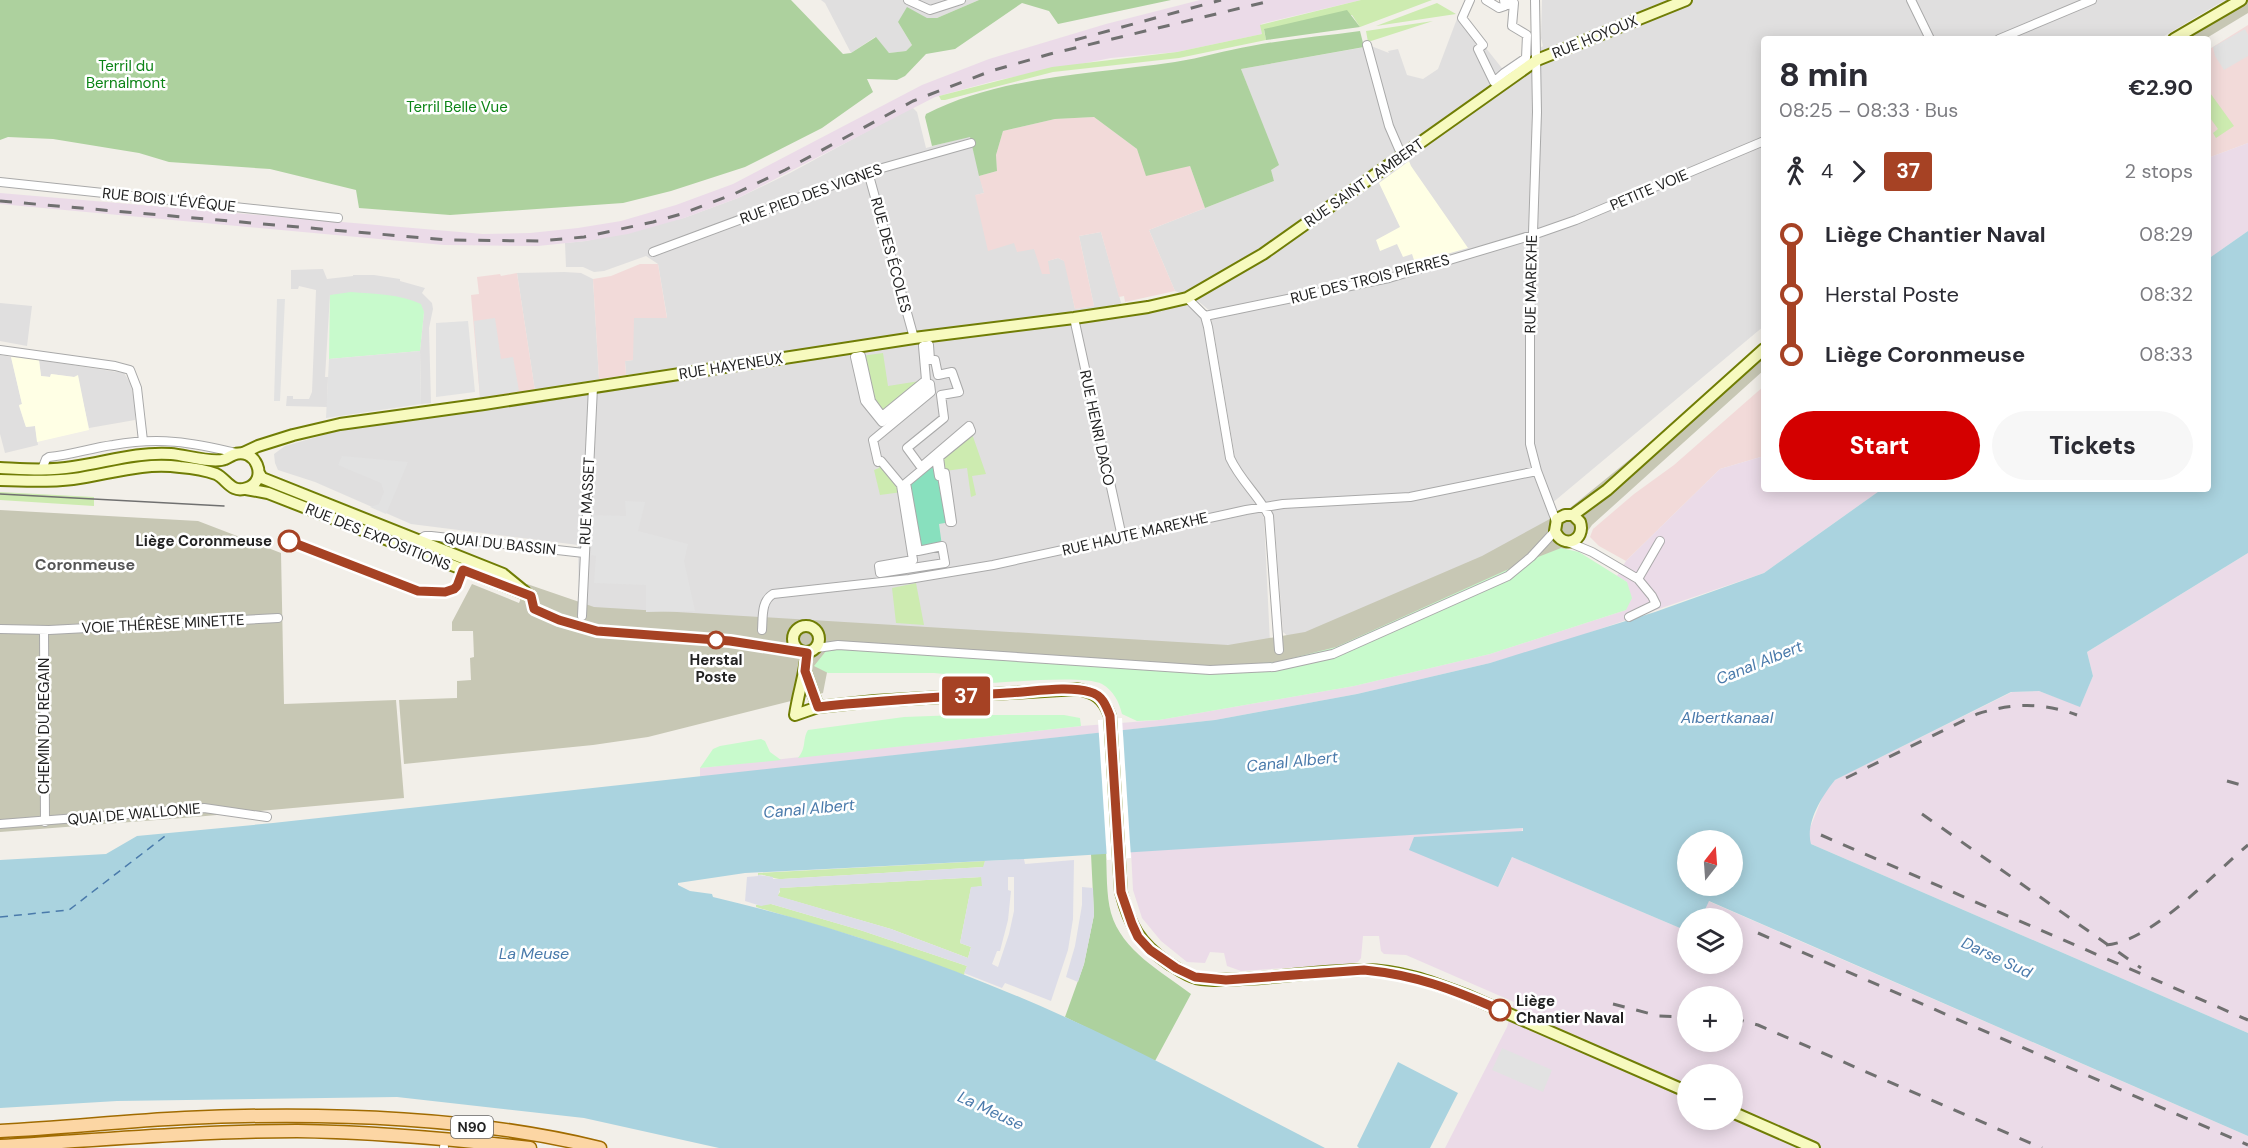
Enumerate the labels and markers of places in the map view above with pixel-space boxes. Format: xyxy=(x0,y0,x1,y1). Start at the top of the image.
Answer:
marker: Liège Coronmeuse xyxy=(278,530,300,552)
place label: Liège Coronmeuse xyxy=(135,531,272,551)
marker: Herstal Poste xyxy=(707,631,725,649)
place label: Herstal Poste xyxy=(690,650,742,687)
place label: Liège Chantier Naval xyxy=(1516,991,1624,1028)
marker: Liège Chantier Naval xyxy=(1489,999,1511,1021)

